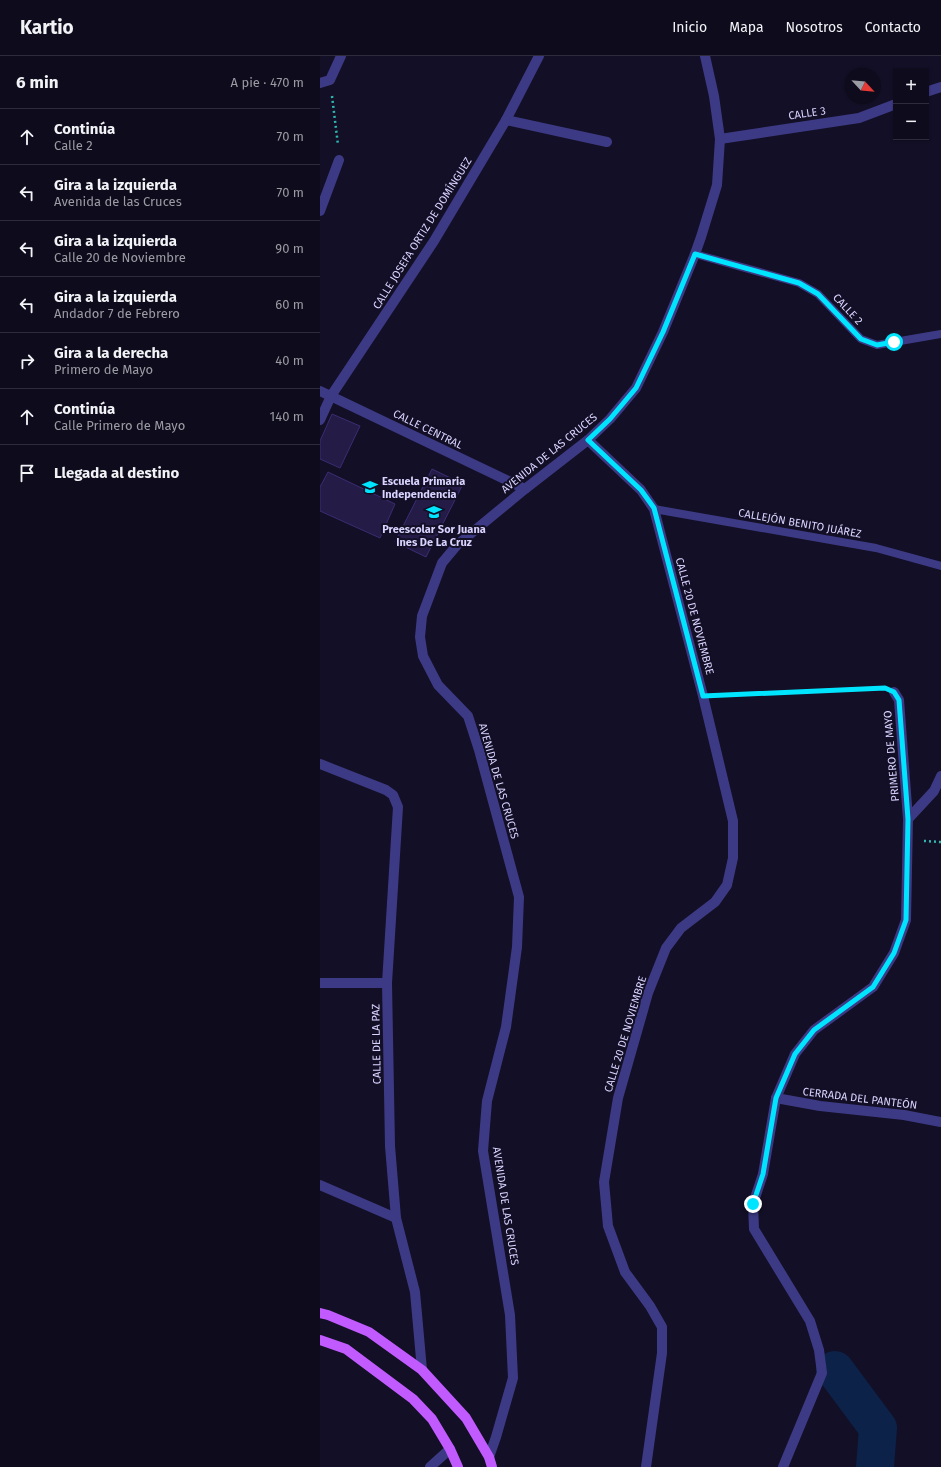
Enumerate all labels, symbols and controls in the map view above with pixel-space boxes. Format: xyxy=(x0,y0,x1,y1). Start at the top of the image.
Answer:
text: Kartio xyxy=(20,16,74,39)
text: Inicio xyxy=(672,19,707,36)
text: Mapa xyxy=(729,19,764,36)
text: Nosotros xyxy=(786,19,843,36)
text: Contacto xyxy=(865,19,921,36)
north arrow xyxy=(845,68,881,104)
map controls xyxy=(893,68,929,140)
button: + xyxy=(893,68,929,104)
text: 6 min xyxy=(16,72,59,93)
text: A pie · 470 m xyxy=(231,75,304,90)
street label: CALLE 3 xyxy=(787,104,827,123)
button: − xyxy=(893,104,929,140)
text: Continúa xyxy=(54,120,115,138)
icon: ahead xyxy=(16,126,38,148)
text: 70 m xyxy=(277,129,304,144)
text: Calle 2 xyxy=(54,138,93,153)
street label: CALLE JOSEFA ORTIZ DE DOMÍNGUEZ xyxy=(369,154,475,311)
text: Gira a la izquierda xyxy=(54,176,177,194)
icon: left xyxy=(16,182,38,204)
text: 70 m xyxy=(277,185,304,200)
text: Avenida de las Cruces xyxy=(54,194,182,209)
text: Gira a la izquierda xyxy=(54,232,177,250)
icon: left xyxy=(16,238,38,260)
text: 90 m xyxy=(275,241,304,256)
text: Calle 20 de Noviembre xyxy=(54,250,186,265)
text: Gira a la izquierda xyxy=(54,288,177,306)
street label: CALLE 2 xyxy=(830,291,865,328)
icon: left xyxy=(16,294,38,316)
text: 60 m xyxy=(275,297,304,312)
text: Andador 7 de Febrero xyxy=(54,306,180,321)
route start xyxy=(885,333,903,351)
text: Gira a la derecha xyxy=(54,344,168,362)
icon: right xyxy=(16,350,38,372)
text: 40 m xyxy=(275,353,304,368)
text: Primero de Mayo xyxy=(54,362,153,377)
text: Continúa xyxy=(54,400,115,418)
icon: ahead xyxy=(16,406,38,428)
street label: CALLE CENTRAL xyxy=(391,407,465,452)
text: 140 m xyxy=(270,409,304,424)
street label: AVENIDA DE LAS CRUCES xyxy=(499,411,600,496)
text: Calle Primero de Mayo xyxy=(54,418,185,433)
icon: arrive xyxy=(16,462,38,484)
text: Llegada al destino xyxy=(54,464,179,482)
place label: Escuela Primaria Independencia xyxy=(382,475,465,501)
school or university icon: Escuela Primaria Independencia xyxy=(361,478,379,496)
school or university icon: Preescolar Sor Juana Ines De La Cruz xyxy=(425,503,443,521)
street label: CALLEJÓN BENITO JUÁREZ xyxy=(737,505,863,541)
place label: Preescolar Sor Juana Ines De La Cruz xyxy=(382,523,486,549)
street label: CALLE 20 DE NOVIEMBRE xyxy=(673,556,716,676)
street label: PRIMERO DE MAYO xyxy=(881,710,902,802)
street label: AVENIDA DE LAS CRUCES xyxy=(476,722,521,840)
street label: CALLE 20 DE NOVIEMBRE xyxy=(602,974,649,1094)
street label: CALLE DE LA PAZ xyxy=(369,1003,384,1084)
street label: CERRADA DEL PANTEÓN xyxy=(802,1084,918,1112)
street label: AVENIDA DE LAS CRUCES xyxy=(490,1146,521,1266)
route end xyxy=(744,1195,762,1213)

